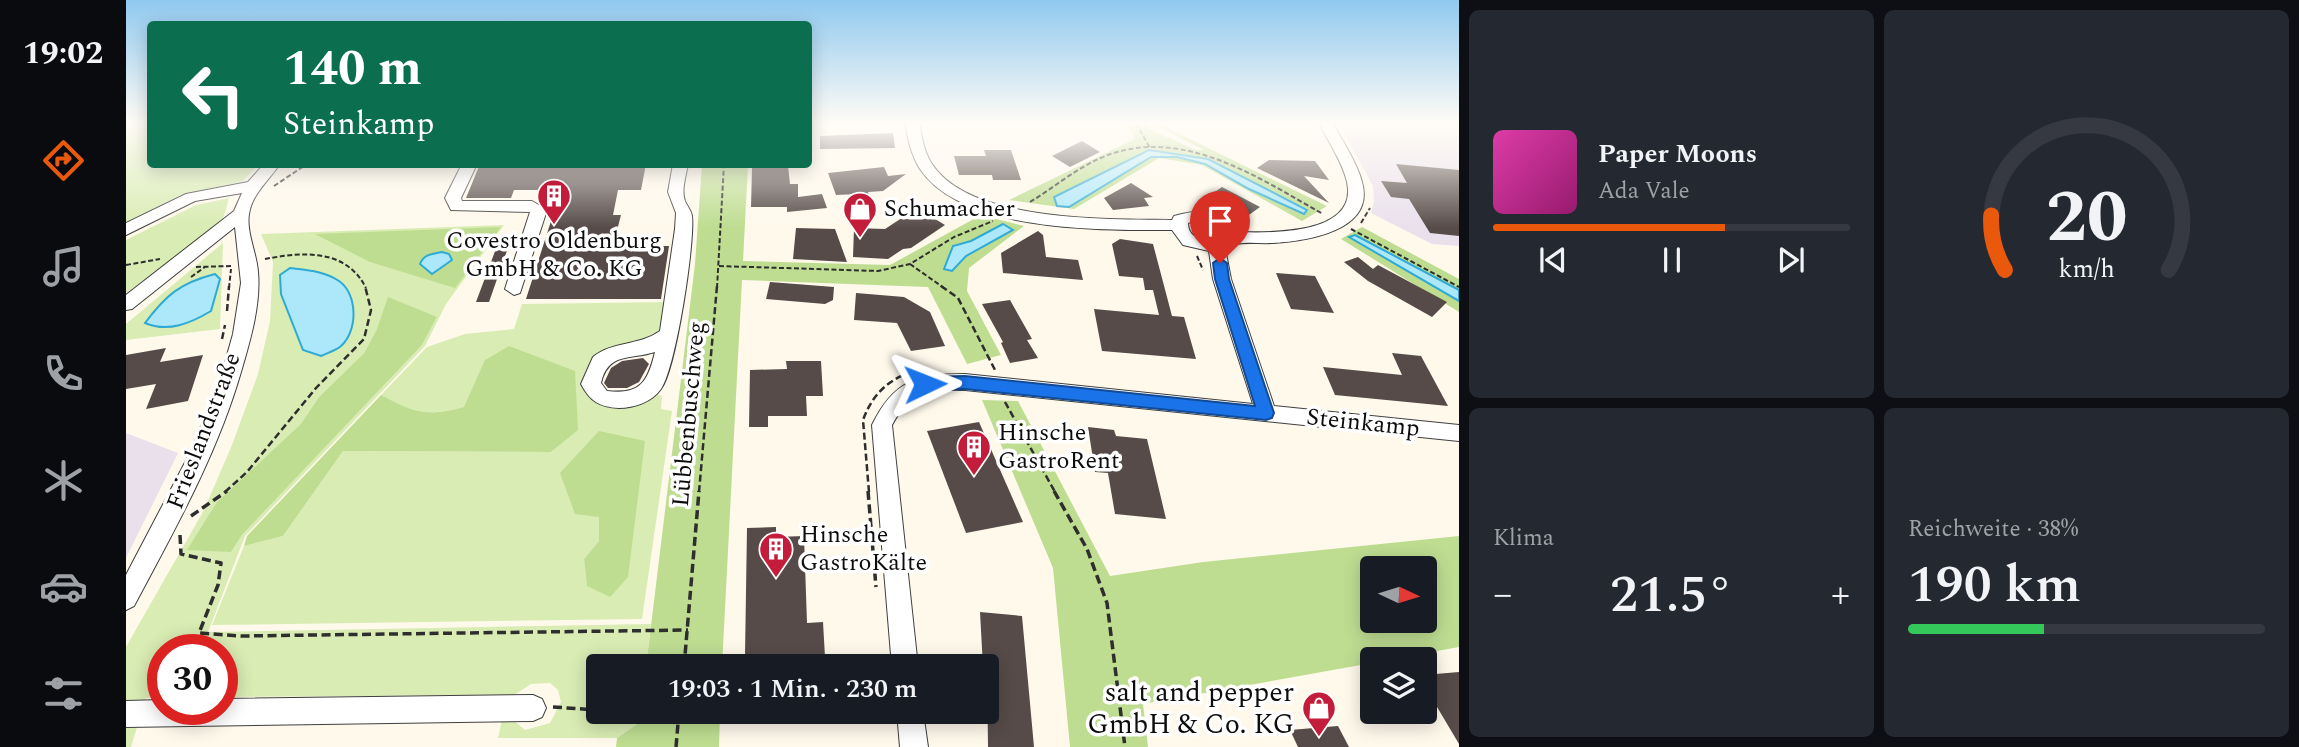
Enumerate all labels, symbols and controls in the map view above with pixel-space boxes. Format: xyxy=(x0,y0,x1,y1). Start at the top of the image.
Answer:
text: 19:02 xyxy=(23,29,103,78)
text: 140 m xyxy=(283,32,422,107)
icon: left xyxy=(168,49,259,140)
text: Steinkamp xyxy=(283,100,434,149)
text: Paper Moons xyxy=(1598,134,1757,174)
icon: directions xyxy=(39,136,88,185)
text: 20 xyxy=(2046,164,2127,275)
text: Ada Vale xyxy=(1598,174,1690,209)
building icon: Covestro Oldenburg GmbH & Co. KG xyxy=(535,177,573,226)
shop icon: Schumacher xyxy=(841,190,879,239)
place label: Schumacher xyxy=(884,191,1015,227)
pin xyxy=(1190,191,1250,263)
icon: arrive xyxy=(1201,202,1239,240)
place label: Covestro Oldenburg GmbH & Co. KG xyxy=(446,223,662,287)
icon: previous xyxy=(1534,241,1572,279)
icon: pause xyxy=(1653,241,1691,279)
icon: next xyxy=(1772,241,1810,279)
icon: music xyxy=(39,242,88,291)
text: km/h xyxy=(2058,251,2115,289)
street label: Lübbenbuschweg xyxy=(663,320,715,508)
street label: Frieslandstraße xyxy=(158,347,250,515)
position arrow xyxy=(888,347,962,421)
icon: phone xyxy=(39,349,88,398)
street label: Steinkamp xyxy=(1305,399,1421,447)
place label: Hinsche GastroRent xyxy=(998,415,1119,479)
building icon: Hinsche GastroRent xyxy=(955,428,993,477)
icon: climate xyxy=(39,456,88,505)
text: Reichweite · 38% xyxy=(1908,512,2078,547)
place label: Hinsche GastroKälte xyxy=(800,517,927,581)
text: Klima xyxy=(1493,521,1554,556)
building icon: Hinsche GastroKälte xyxy=(757,530,795,579)
text: 190 km xyxy=(1908,546,2081,625)
north arrow xyxy=(1360,556,1437,634)
map controls xyxy=(1360,556,1437,724)
text: 21.5° xyxy=(1610,556,1733,635)
icon: car xyxy=(39,562,88,611)
text: − xyxy=(1493,566,1512,624)
text: + xyxy=(1831,566,1850,624)
speed limit sign: 30 xyxy=(147,634,238,725)
button: layers xyxy=(1360,647,1437,724)
icon: filters xyxy=(39,669,88,718)
text: 19:03 · 1 Min. · 230 m xyxy=(668,669,917,709)
place label: salt and pepper GmbH & Co. KG xyxy=(1087,671,1294,746)
shop icon: salt and pepper GmbH & Co. KG xyxy=(1300,689,1338,738)

